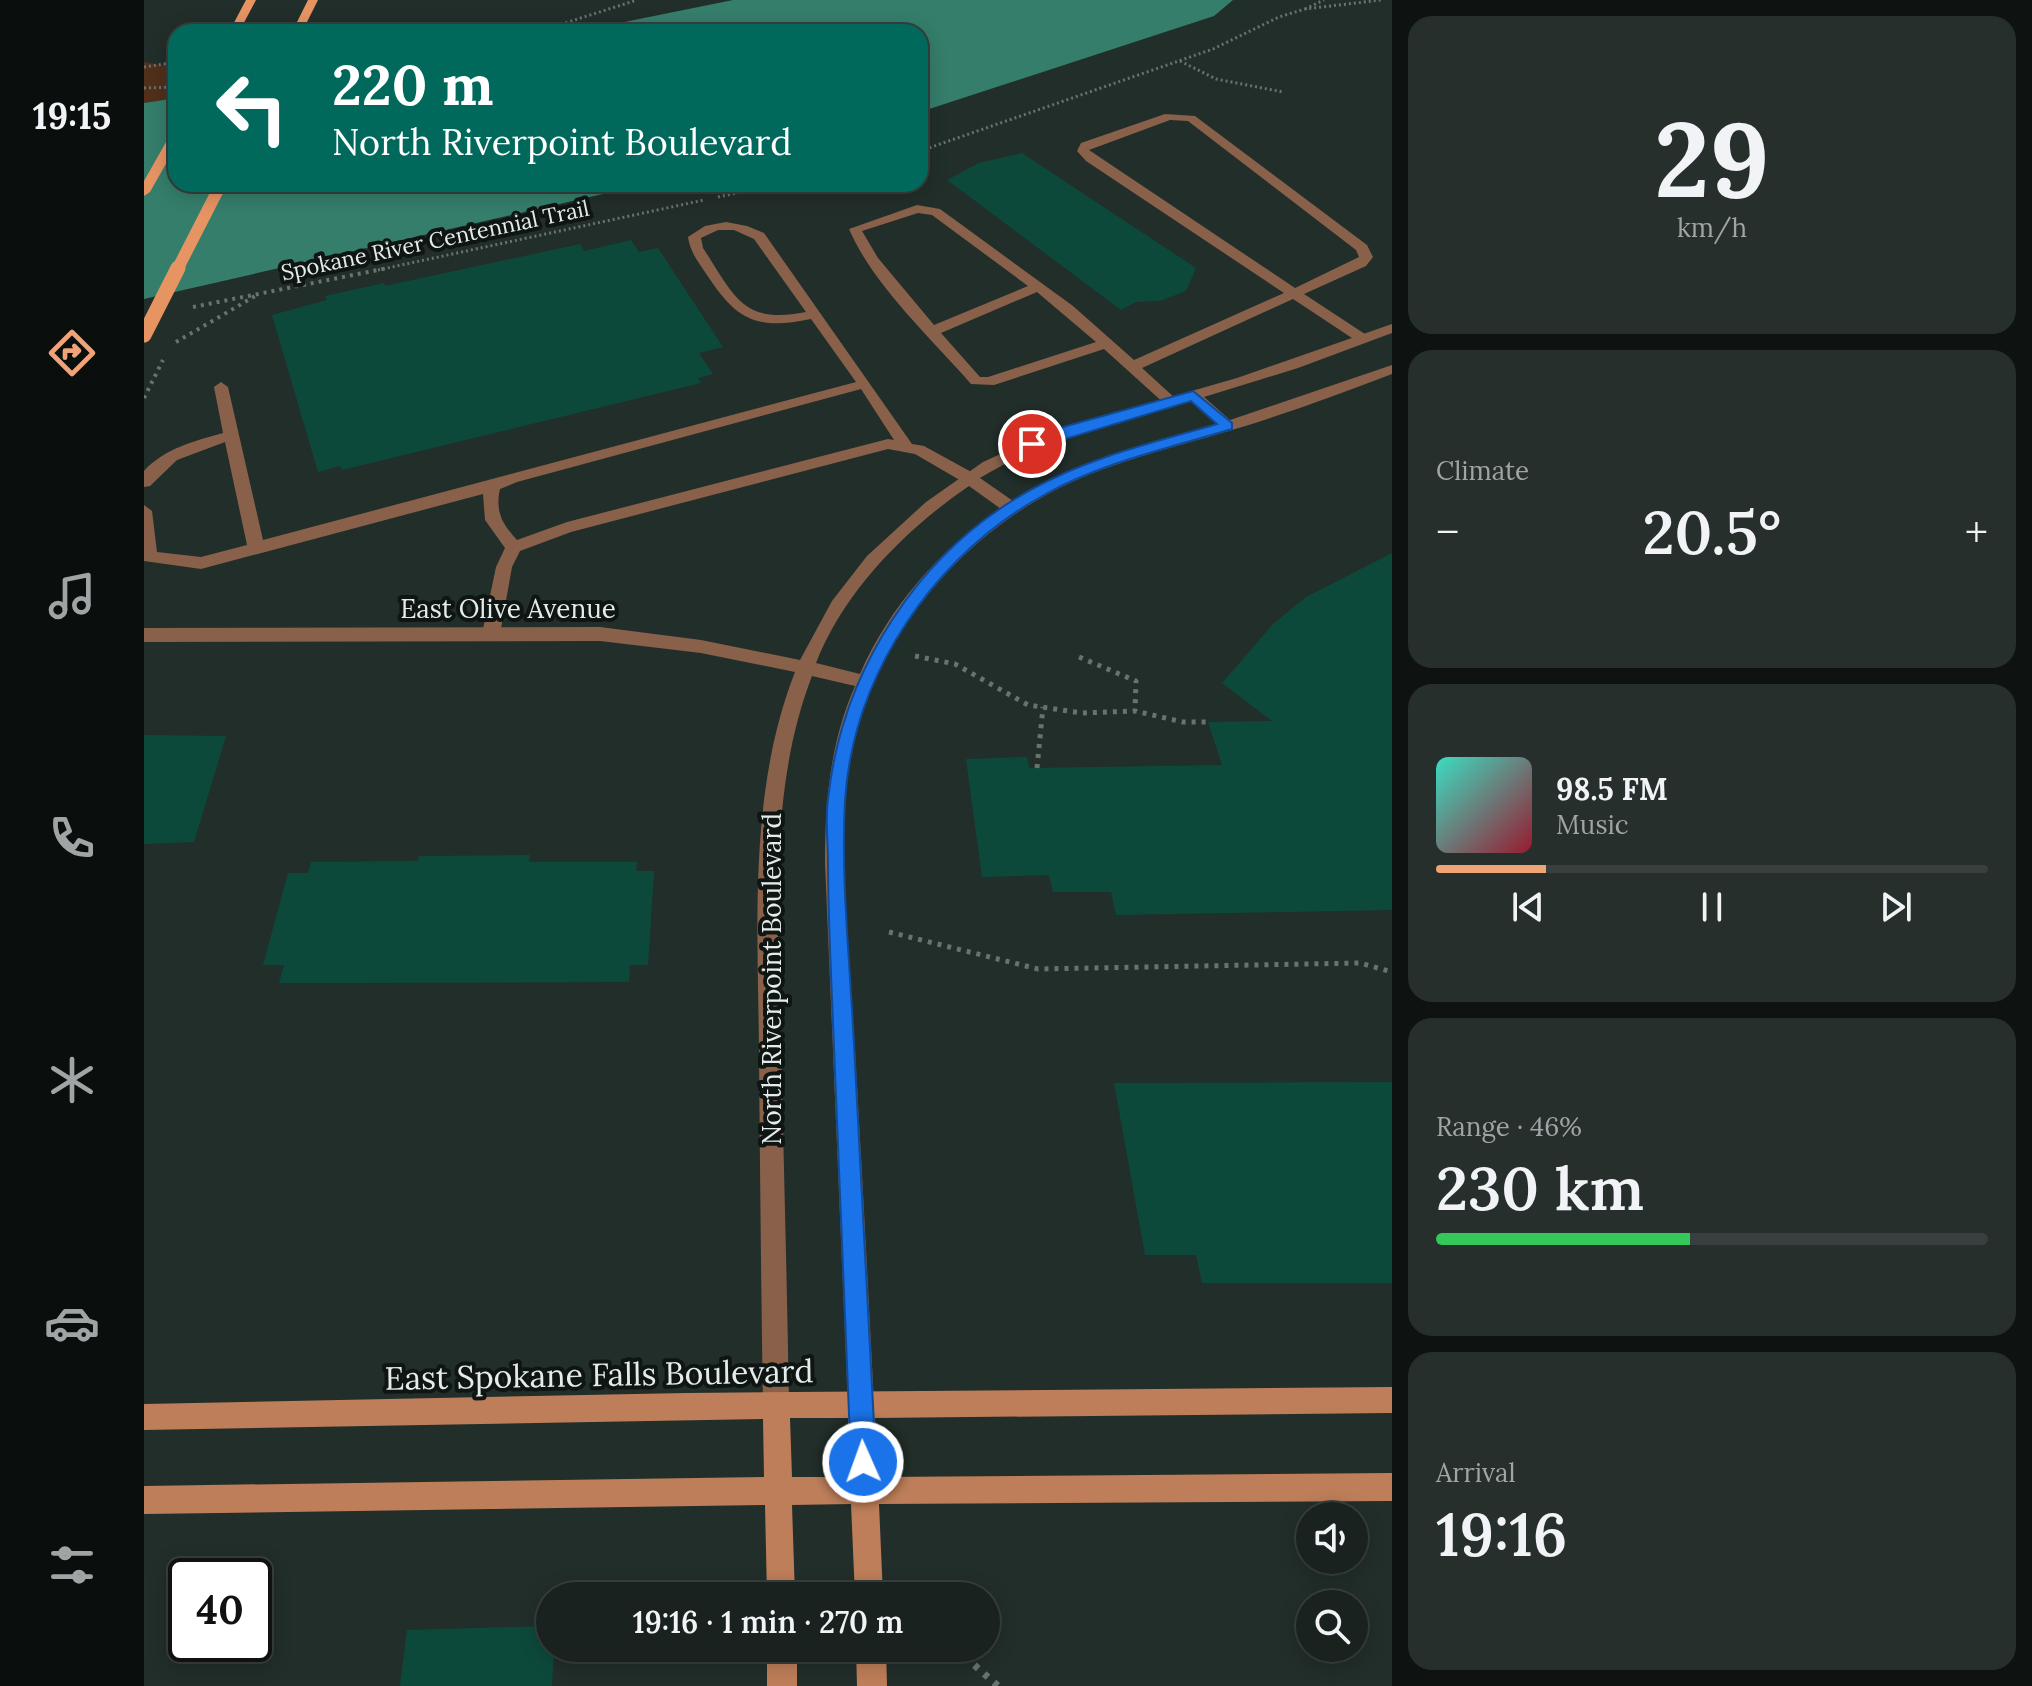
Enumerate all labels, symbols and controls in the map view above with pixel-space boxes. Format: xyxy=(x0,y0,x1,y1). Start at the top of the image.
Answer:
text: 220 m xyxy=(332,49,494,120)
icon: left xyxy=(200,56,304,160)
text: 29 xyxy=(1654,92,1770,225)
text: 19:15 xyxy=(33,93,111,139)
text: North Riverpoint Boulevard xyxy=(332,119,792,165)
street label: Spokane River Centennial Trail xyxy=(278,194,592,286)
text: km/h xyxy=(1677,211,1747,244)
icon: directions xyxy=(44,325,100,381)
pin xyxy=(998,410,1066,478)
icon: arrive xyxy=(1010,422,1054,466)
text: Climate xyxy=(1436,454,1529,487)
text: 20.5° xyxy=(1642,494,1782,570)
text: − xyxy=(1436,504,1459,560)
text: + xyxy=(1965,504,1988,560)
icon: music xyxy=(44,568,100,624)
street label: East Olive Avenue xyxy=(400,592,616,625)
text: 98.5 FM xyxy=(1556,770,1668,808)
text: Music xyxy=(1556,808,1629,841)
icon: phone xyxy=(44,810,100,866)
street label: North Riverpoint Boulevard xyxy=(755,813,788,1145)
icon: previous xyxy=(1506,885,1550,929)
icon: pause xyxy=(1690,885,1734,929)
icon: next xyxy=(1874,885,1918,929)
icon: climate xyxy=(44,1052,100,1108)
text: Range · 46% xyxy=(1436,1110,1582,1143)
text: 230 km xyxy=(1436,1150,1644,1226)
icon: car xyxy=(44,1295,100,1351)
street label: East Spokane Falls Boulevard xyxy=(384,1350,814,1399)
position arrow xyxy=(821,1420,905,1504)
text: Arrival xyxy=(1436,1456,1515,1489)
text: 19:16 xyxy=(1436,1496,1567,1572)
map controls xyxy=(1296,1502,1368,1662)
button: sound xyxy=(1296,1502,1368,1574)
icon: filters xyxy=(44,1537,100,1593)
speed limit sign: 40 xyxy=(168,1558,272,1662)
button: search xyxy=(1296,1590,1368,1662)
text: 19:16 · 1 min · 270 m xyxy=(633,1603,903,1641)

